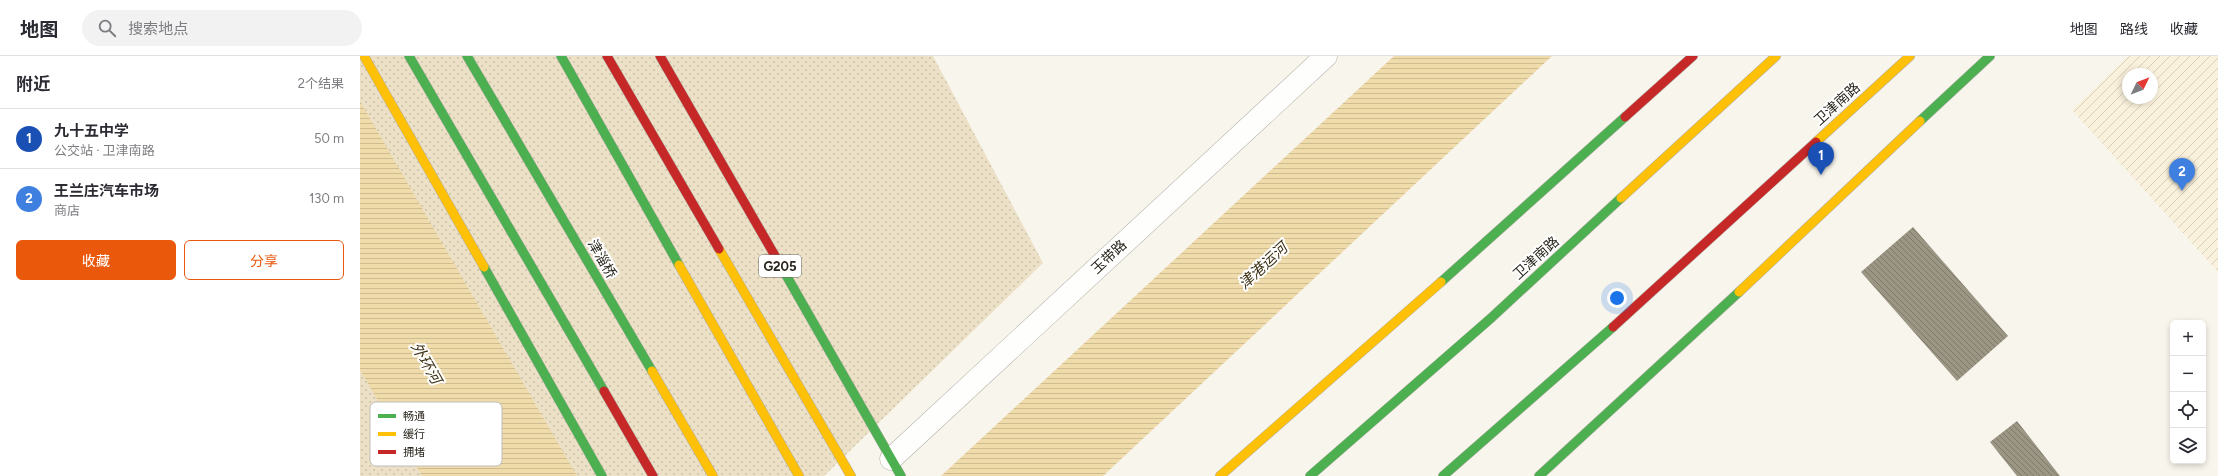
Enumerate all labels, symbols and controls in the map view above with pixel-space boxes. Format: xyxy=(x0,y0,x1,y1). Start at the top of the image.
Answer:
search box xyxy=(82,10,362,46)
icon: search xyxy=(96,17,118,39)
text: 地图 xyxy=(20,18,58,41)
text: 搜索地点 xyxy=(128,20,188,38)
text: 地图 xyxy=(2070,21,2098,38)
text: 路线 xyxy=(2120,21,2148,38)
text: 收藏 xyxy=(2170,21,2198,38)
north arrow xyxy=(2122,68,2158,104)
text: 附近 xyxy=(16,74,50,94)
text: 2个结果 xyxy=(298,76,344,91)
street label: 卫津南路 xyxy=(1811,79,1863,129)
text: 九十五中学 xyxy=(54,122,129,140)
text: 1 xyxy=(26,131,32,146)
text: 50 m xyxy=(314,131,344,146)
pin: 1 xyxy=(1808,142,1834,175)
text: 公交站 · 卫津南路 xyxy=(54,143,155,158)
pin: 2 xyxy=(2169,158,2195,191)
text: 王兰庄汽车市场 xyxy=(54,182,159,200)
text: 2 xyxy=(25,191,33,206)
text: 130 m xyxy=(309,191,344,206)
text: 商店 xyxy=(54,203,80,218)
street label: 卫津南路 xyxy=(1510,233,1562,283)
street label: 玉带路 xyxy=(1088,236,1130,278)
street label: 津淄桥 xyxy=(584,237,620,281)
water label: 津港运河 xyxy=(1235,237,1293,293)
button: 收藏 xyxy=(16,240,176,280)
button: 分享 xyxy=(184,240,344,280)
road number: G205 xyxy=(759,255,801,277)
your location xyxy=(1607,288,1627,308)
map controls xyxy=(2170,320,2206,464)
button: + xyxy=(2170,320,2206,356)
water label: 外环河 xyxy=(407,339,447,390)
button: − xyxy=(2170,356,2206,392)
button: locate xyxy=(2170,392,2206,428)
legend xyxy=(370,402,502,466)
text: 畅通 xyxy=(403,410,425,423)
text: 缓行 xyxy=(403,428,425,441)
button: layers xyxy=(2170,428,2206,464)
text: 拥堵 xyxy=(403,446,425,459)

